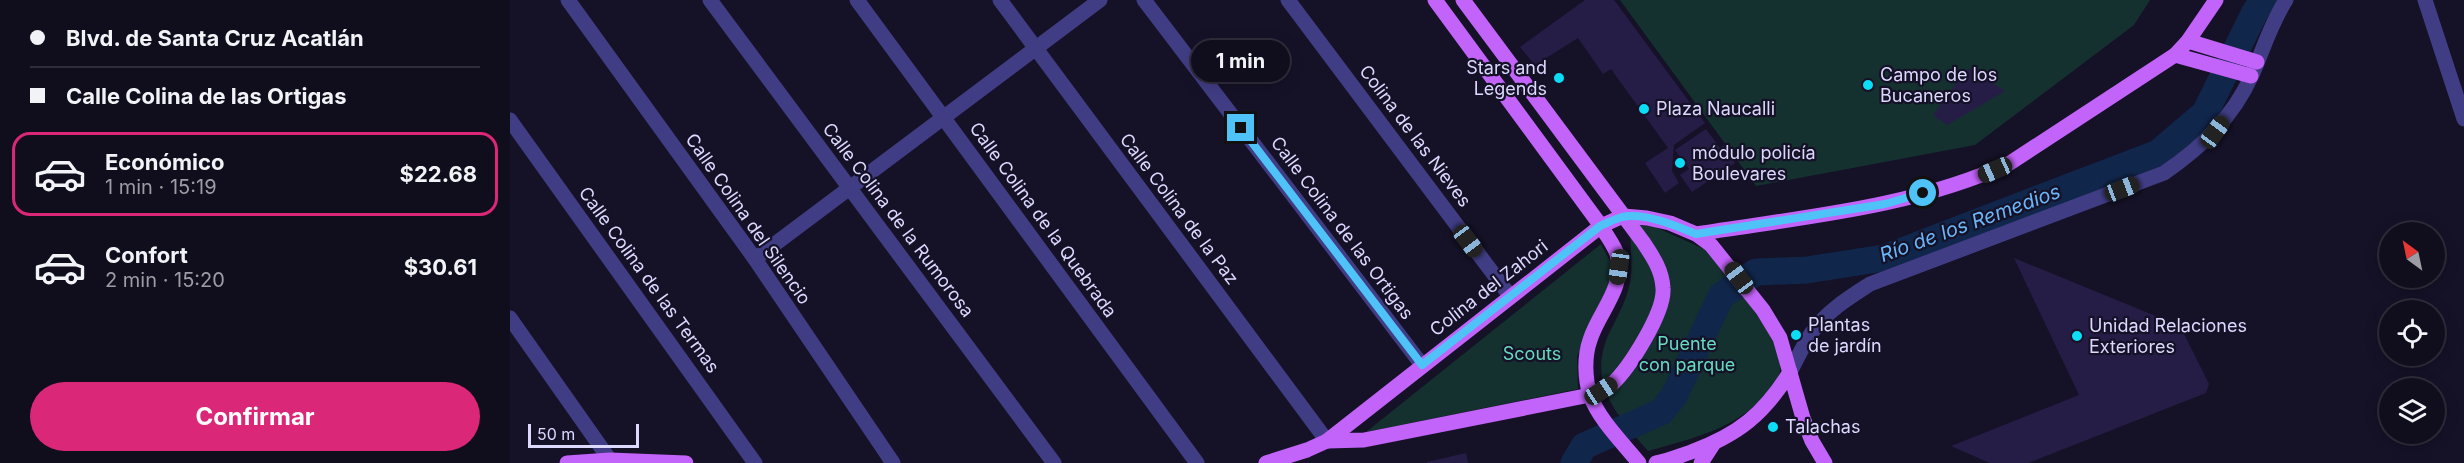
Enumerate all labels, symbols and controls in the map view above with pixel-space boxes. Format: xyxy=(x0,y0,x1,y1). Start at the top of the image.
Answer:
text: Blvd. de Santa Cruz Acatlán xyxy=(66,25,364,51)
callout: 1 min xyxy=(1192,41,1290,83)
text: 1 min xyxy=(1216,49,1265,73)
place label: Stars and Legends xyxy=(1466,57,1547,99)
street label: Colina de las Nieves xyxy=(1355,61,1476,211)
place label: Campo de los Bucaneros xyxy=(1880,64,1997,106)
marker: Stars and Legends xyxy=(1552,71,1566,85)
marker: Campo de los Bucaneros xyxy=(1861,78,1875,92)
text: Calle Colina de las Ortigas xyxy=(66,83,346,109)
place label: Plaza Naucalli xyxy=(1656,98,1775,119)
marker: Plaza Naucalli xyxy=(1637,102,1651,116)
car xyxy=(2197,112,2233,152)
route end xyxy=(1227,114,1254,141)
street label: Calle Colina de la Rumorosa xyxy=(818,118,978,321)
street label: Calle Colina de la Quebrada xyxy=(966,118,1121,321)
street label: Calle Colina del Silencio xyxy=(681,129,815,308)
street label: Calle Colina de la Paz xyxy=(1116,129,1243,288)
street label: Calle Colina de las Ortigas xyxy=(1267,132,1418,323)
place label: módulo policía Boulevares xyxy=(1692,142,1816,184)
icon: car xyxy=(33,147,87,201)
text: Económico xyxy=(105,149,224,175)
car xyxy=(1975,154,2015,186)
marker: módulo policía Boulevares xyxy=(1673,156,1687,170)
text: $22.68 xyxy=(400,161,477,187)
car xyxy=(2102,174,2142,204)
text: 1 min · 15:19 xyxy=(105,175,217,199)
water label: Río de los Remedios xyxy=(1876,179,2064,267)
route start xyxy=(1909,179,1936,206)
street label: Calle Colina de las Termas xyxy=(575,183,724,377)
car xyxy=(1450,221,1486,261)
north arrow xyxy=(2379,222,2445,288)
map controls xyxy=(2379,222,2445,444)
street label: Colina del Zahori xyxy=(1426,235,1552,340)
icon: car xyxy=(33,240,87,294)
text: Confort xyxy=(105,242,188,268)
car xyxy=(1608,248,1630,286)
text: $30.61 xyxy=(404,254,477,280)
car xyxy=(1721,258,1757,298)
text: 2 min · 15:20 xyxy=(105,268,225,292)
button: locate xyxy=(2379,300,2445,366)
place label: Plantas de jardín xyxy=(1808,314,1882,356)
place label: Unidad Relaciones Exteriores xyxy=(2089,315,2247,357)
marker: Plantas de jardín xyxy=(1789,328,1803,342)
marker: Unidad Relaciones Exteriores xyxy=(2070,329,2084,343)
park label: Puente con parque xyxy=(1639,333,1735,375)
park label: Scouts xyxy=(1503,343,1561,364)
car xyxy=(1581,374,1621,408)
button: layers xyxy=(2379,378,2445,444)
button: Confirmar xyxy=(30,382,480,451)
place label: Talachas xyxy=(1785,416,1860,437)
marker: Talachas xyxy=(1766,420,1780,434)
scale bar xyxy=(528,421,639,448)
text: 50 m xyxy=(537,424,575,444)

